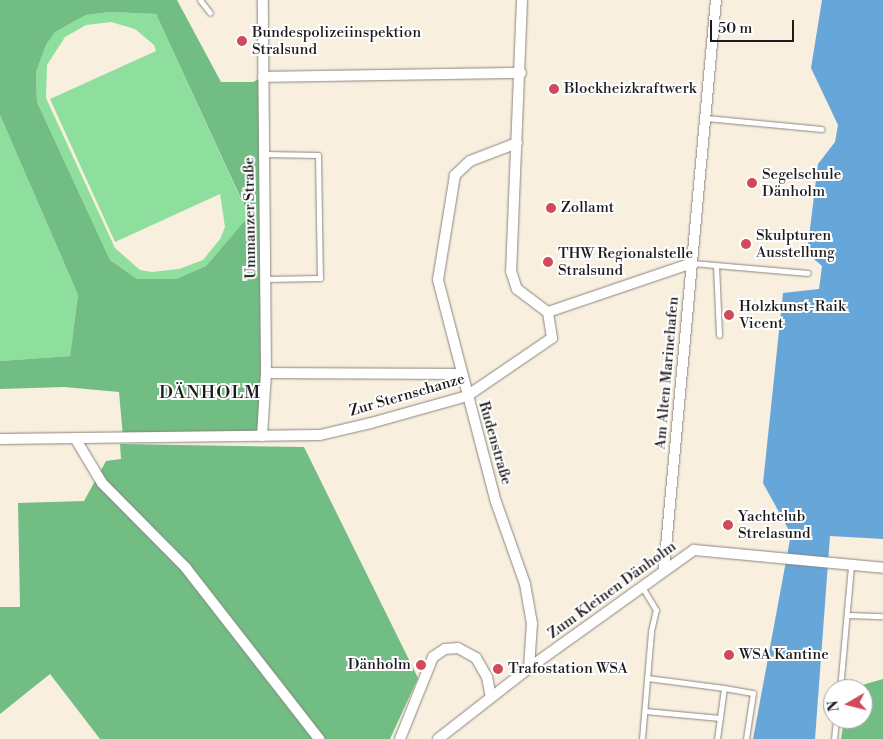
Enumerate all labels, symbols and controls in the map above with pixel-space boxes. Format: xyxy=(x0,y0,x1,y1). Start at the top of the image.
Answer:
scale bar xyxy=(713,10,797,42)
text: 50 m xyxy=(718,19,752,38)
place label: Bundespolizeiinspektion Stralsund xyxy=(252,23,421,58)
marker: Bundespolizeiinspektion Stralsund xyxy=(236,35,248,47)
place label: Blockheizkraftwerk xyxy=(564,80,697,98)
marker: Blockheizkraftwerk xyxy=(548,83,560,95)
street label: Ummanzer Straße xyxy=(240,157,260,279)
place label: Segelschule Dänholm xyxy=(762,165,841,200)
marker: Segelschule Dänholm xyxy=(746,177,758,189)
place label: Zollamt xyxy=(561,199,614,217)
marker: Zollamt xyxy=(545,202,557,214)
place label: Skulpturen Ausstellung xyxy=(756,226,835,261)
marker: Skulpturen Ausstellung xyxy=(740,238,752,250)
place label: THW Regionalstelle Stralsund xyxy=(558,244,693,279)
marker: THW Regionalstelle Stralsund xyxy=(542,256,554,268)
street label: Am Alten Marinehafen xyxy=(651,296,683,450)
place label: Holzkunst-Raik Vicent xyxy=(739,297,846,332)
marker: Holzkunst-Raik Vicent xyxy=(723,309,735,321)
street label: Zur Sternschanze xyxy=(347,370,467,420)
district label: DÄNHOLM xyxy=(158,382,262,404)
street label: Rudenstraße xyxy=(475,399,515,487)
place label: Yachtclub Strelasund xyxy=(738,507,810,542)
marker: Yachtclub Strelasund xyxy=(722,519,734,531)
street label: Zum Kleinen Dänholm xyxy=(544,537,680,643)
place label: WSA Kantine xyxy=(739,646,829,664)
marker: WSA Kantine xyxy=(723,649,735,661)
place label: Dänholm xyxy=(348,656,411,674)
marker: Dänholm xyxy=(415,659,427,671)
place label: Trafostation WSA xyxy=(508,660,628,678)
marker: Trafostation WSA xyxy=(492,663,504,675)
north arrow xyxy=(823,679,873,729)
text: N xyxy=(824,699,844,713)

